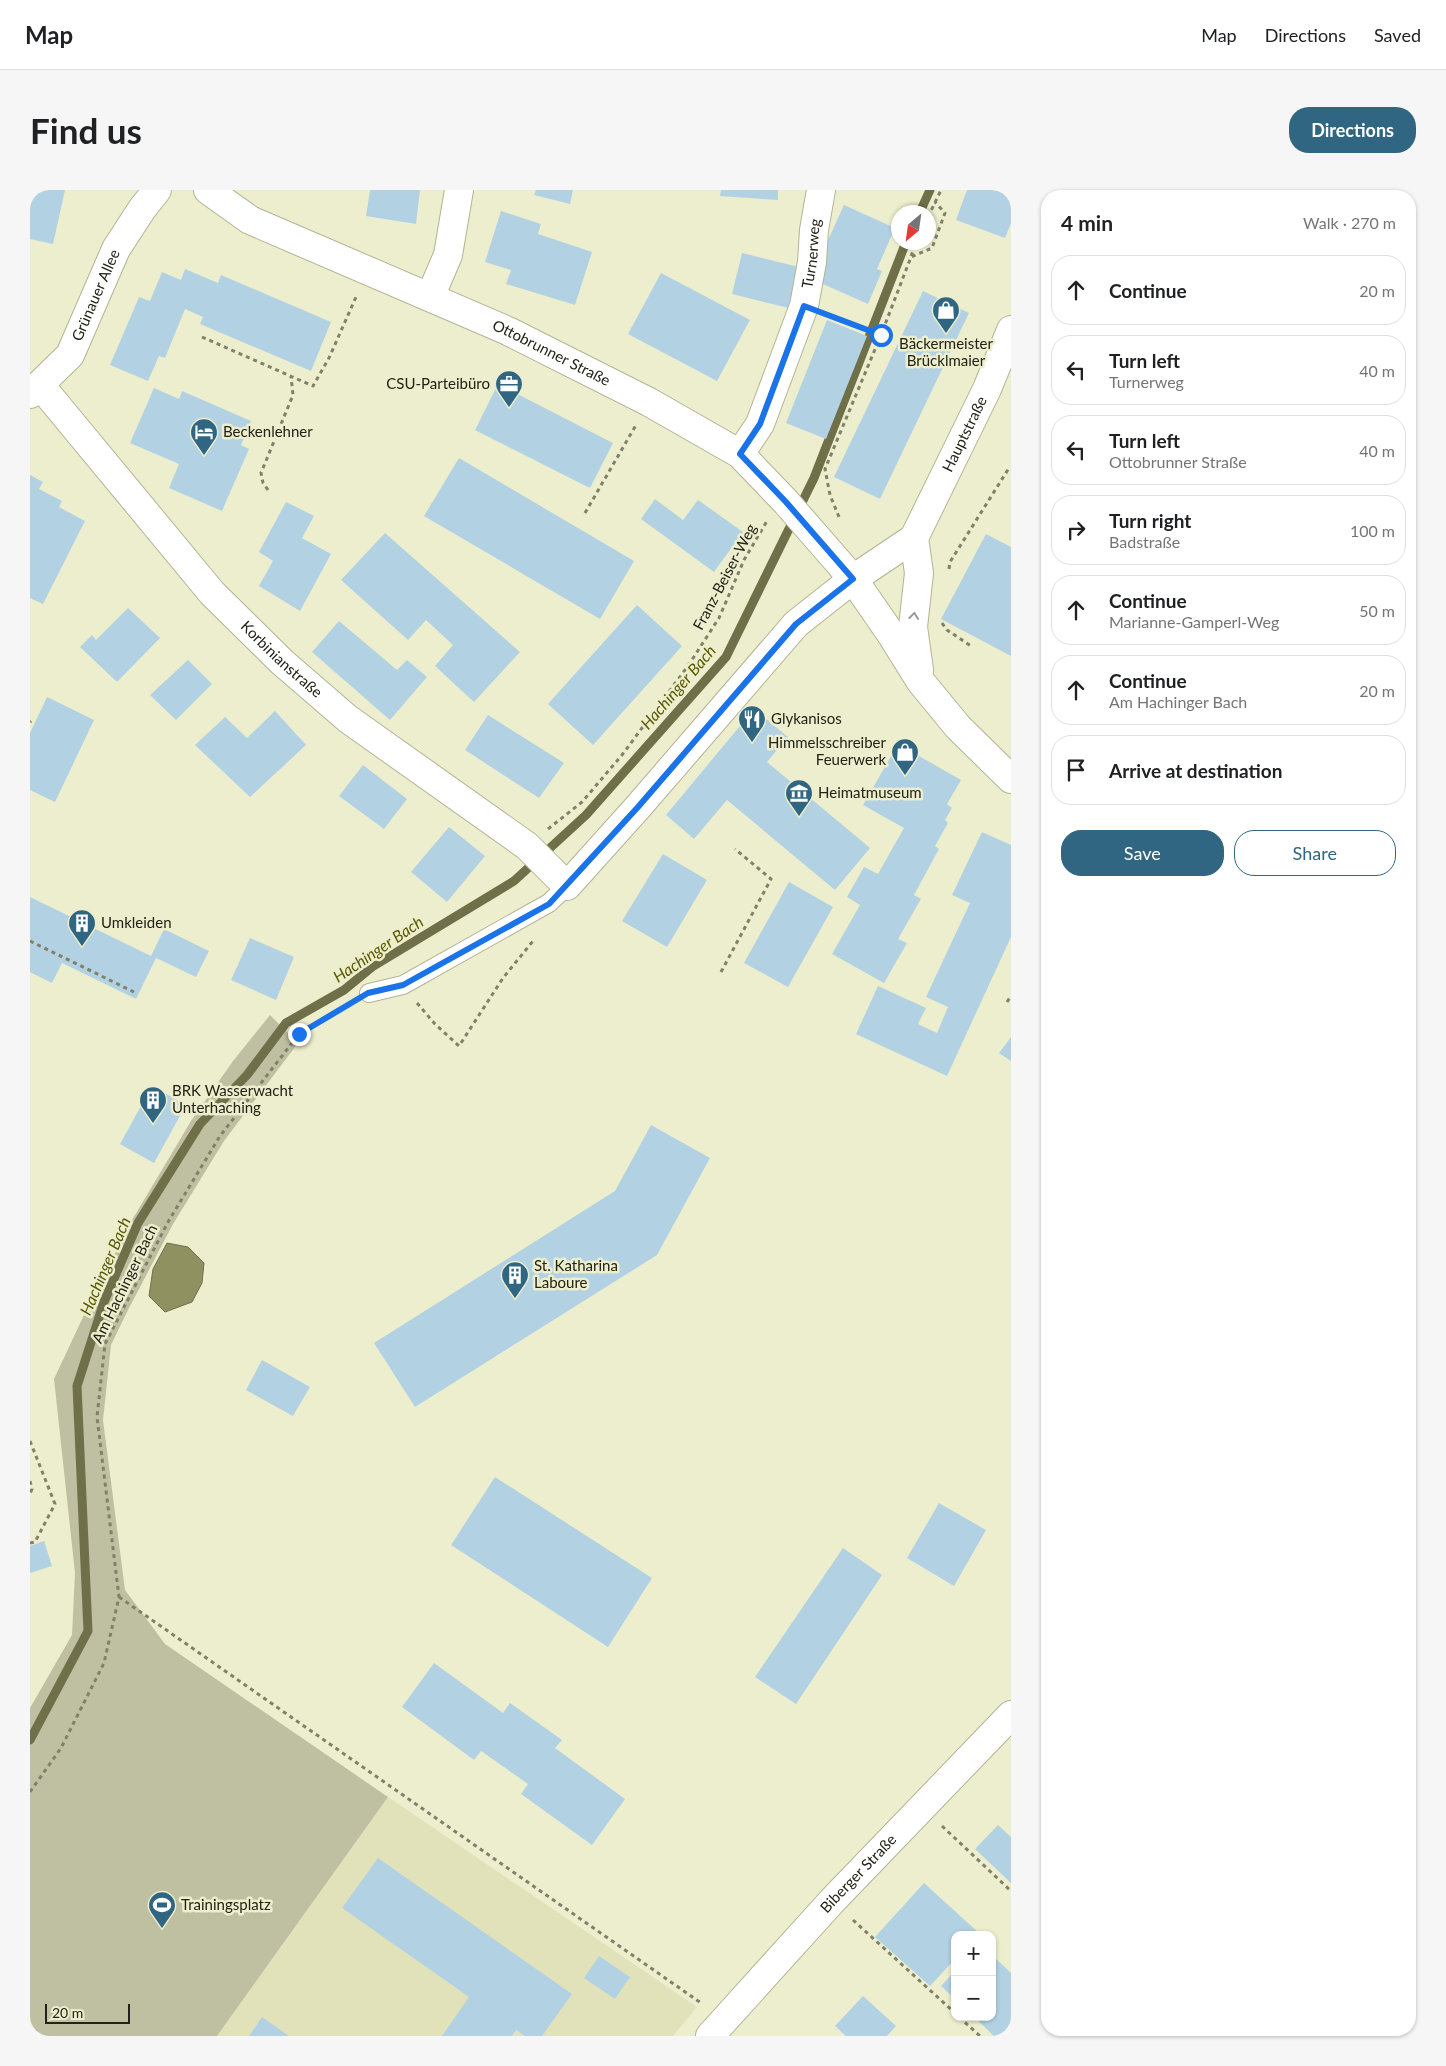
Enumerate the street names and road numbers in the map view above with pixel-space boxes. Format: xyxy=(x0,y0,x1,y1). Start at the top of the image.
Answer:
street label: Turnerweg xyxy=(797,217,824,290)
street label: Grünauer Allee xyxy=(67,246,123,344)
street label: Ottobrunner Straße xyxy=(490,315,614,389)
street label: Hauptstraße xyxy=(938,393,990,475)
street label: Franz-Beiser-Weg xyxy=(689,520,760,633)
street label: Korbinianstraße xyxy=(238,617,326,701)
street label: Am Hachinger Bach xyxy=(88,1221,161,1346)
street label: Biberger Straße xyxy=(816,1830,900,1916)

